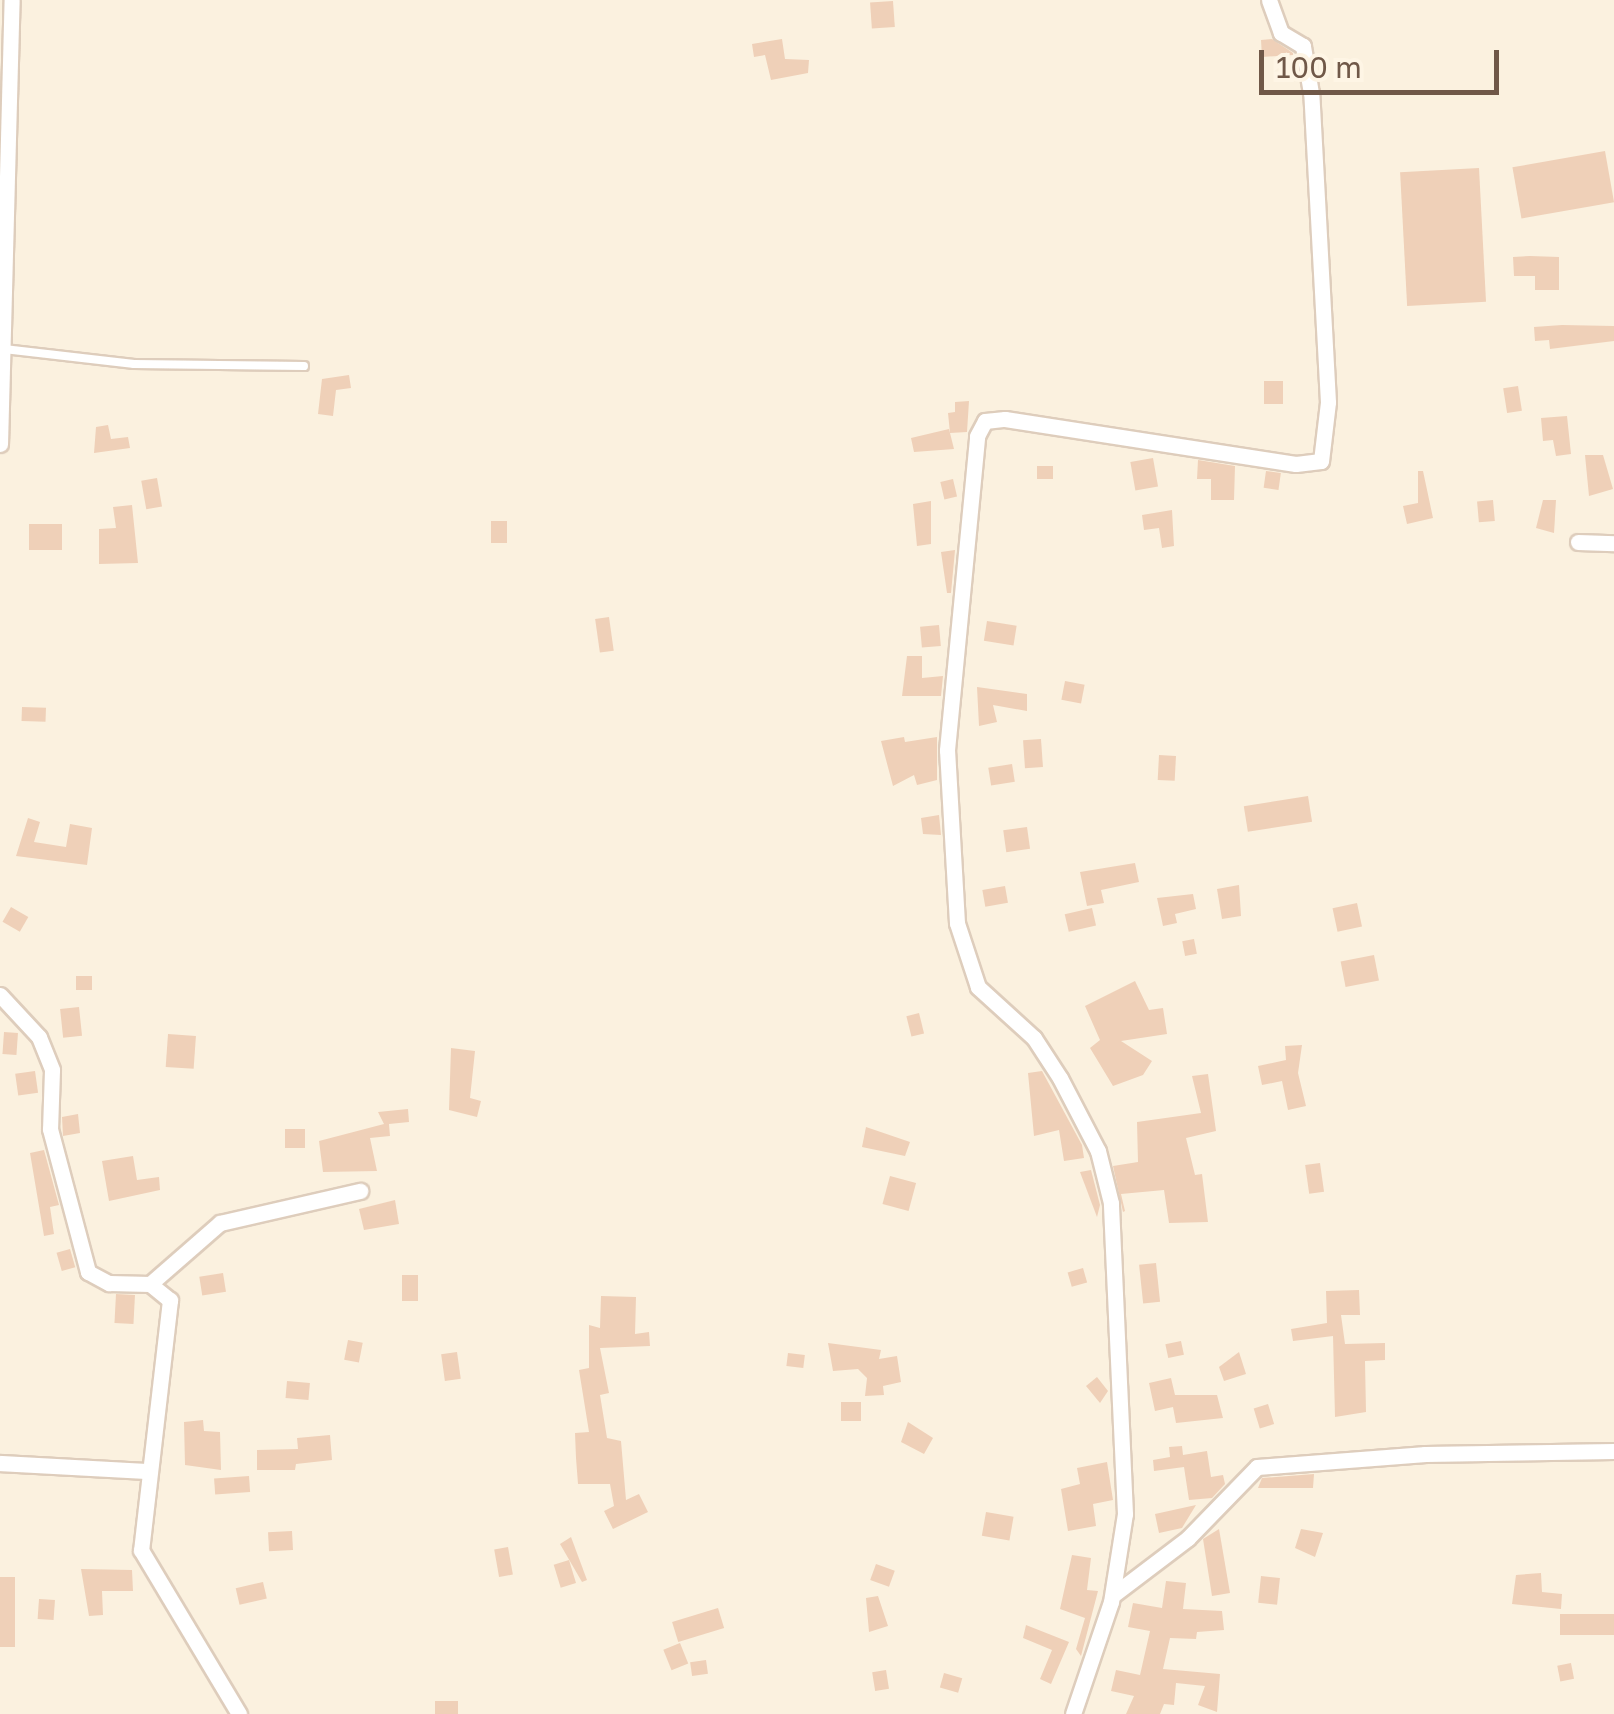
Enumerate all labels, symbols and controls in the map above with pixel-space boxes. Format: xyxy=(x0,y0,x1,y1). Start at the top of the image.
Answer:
scale bar xyxy=(1264,30,1504,92)
text: 100 m xyxy=(1276,49,1362,85)

